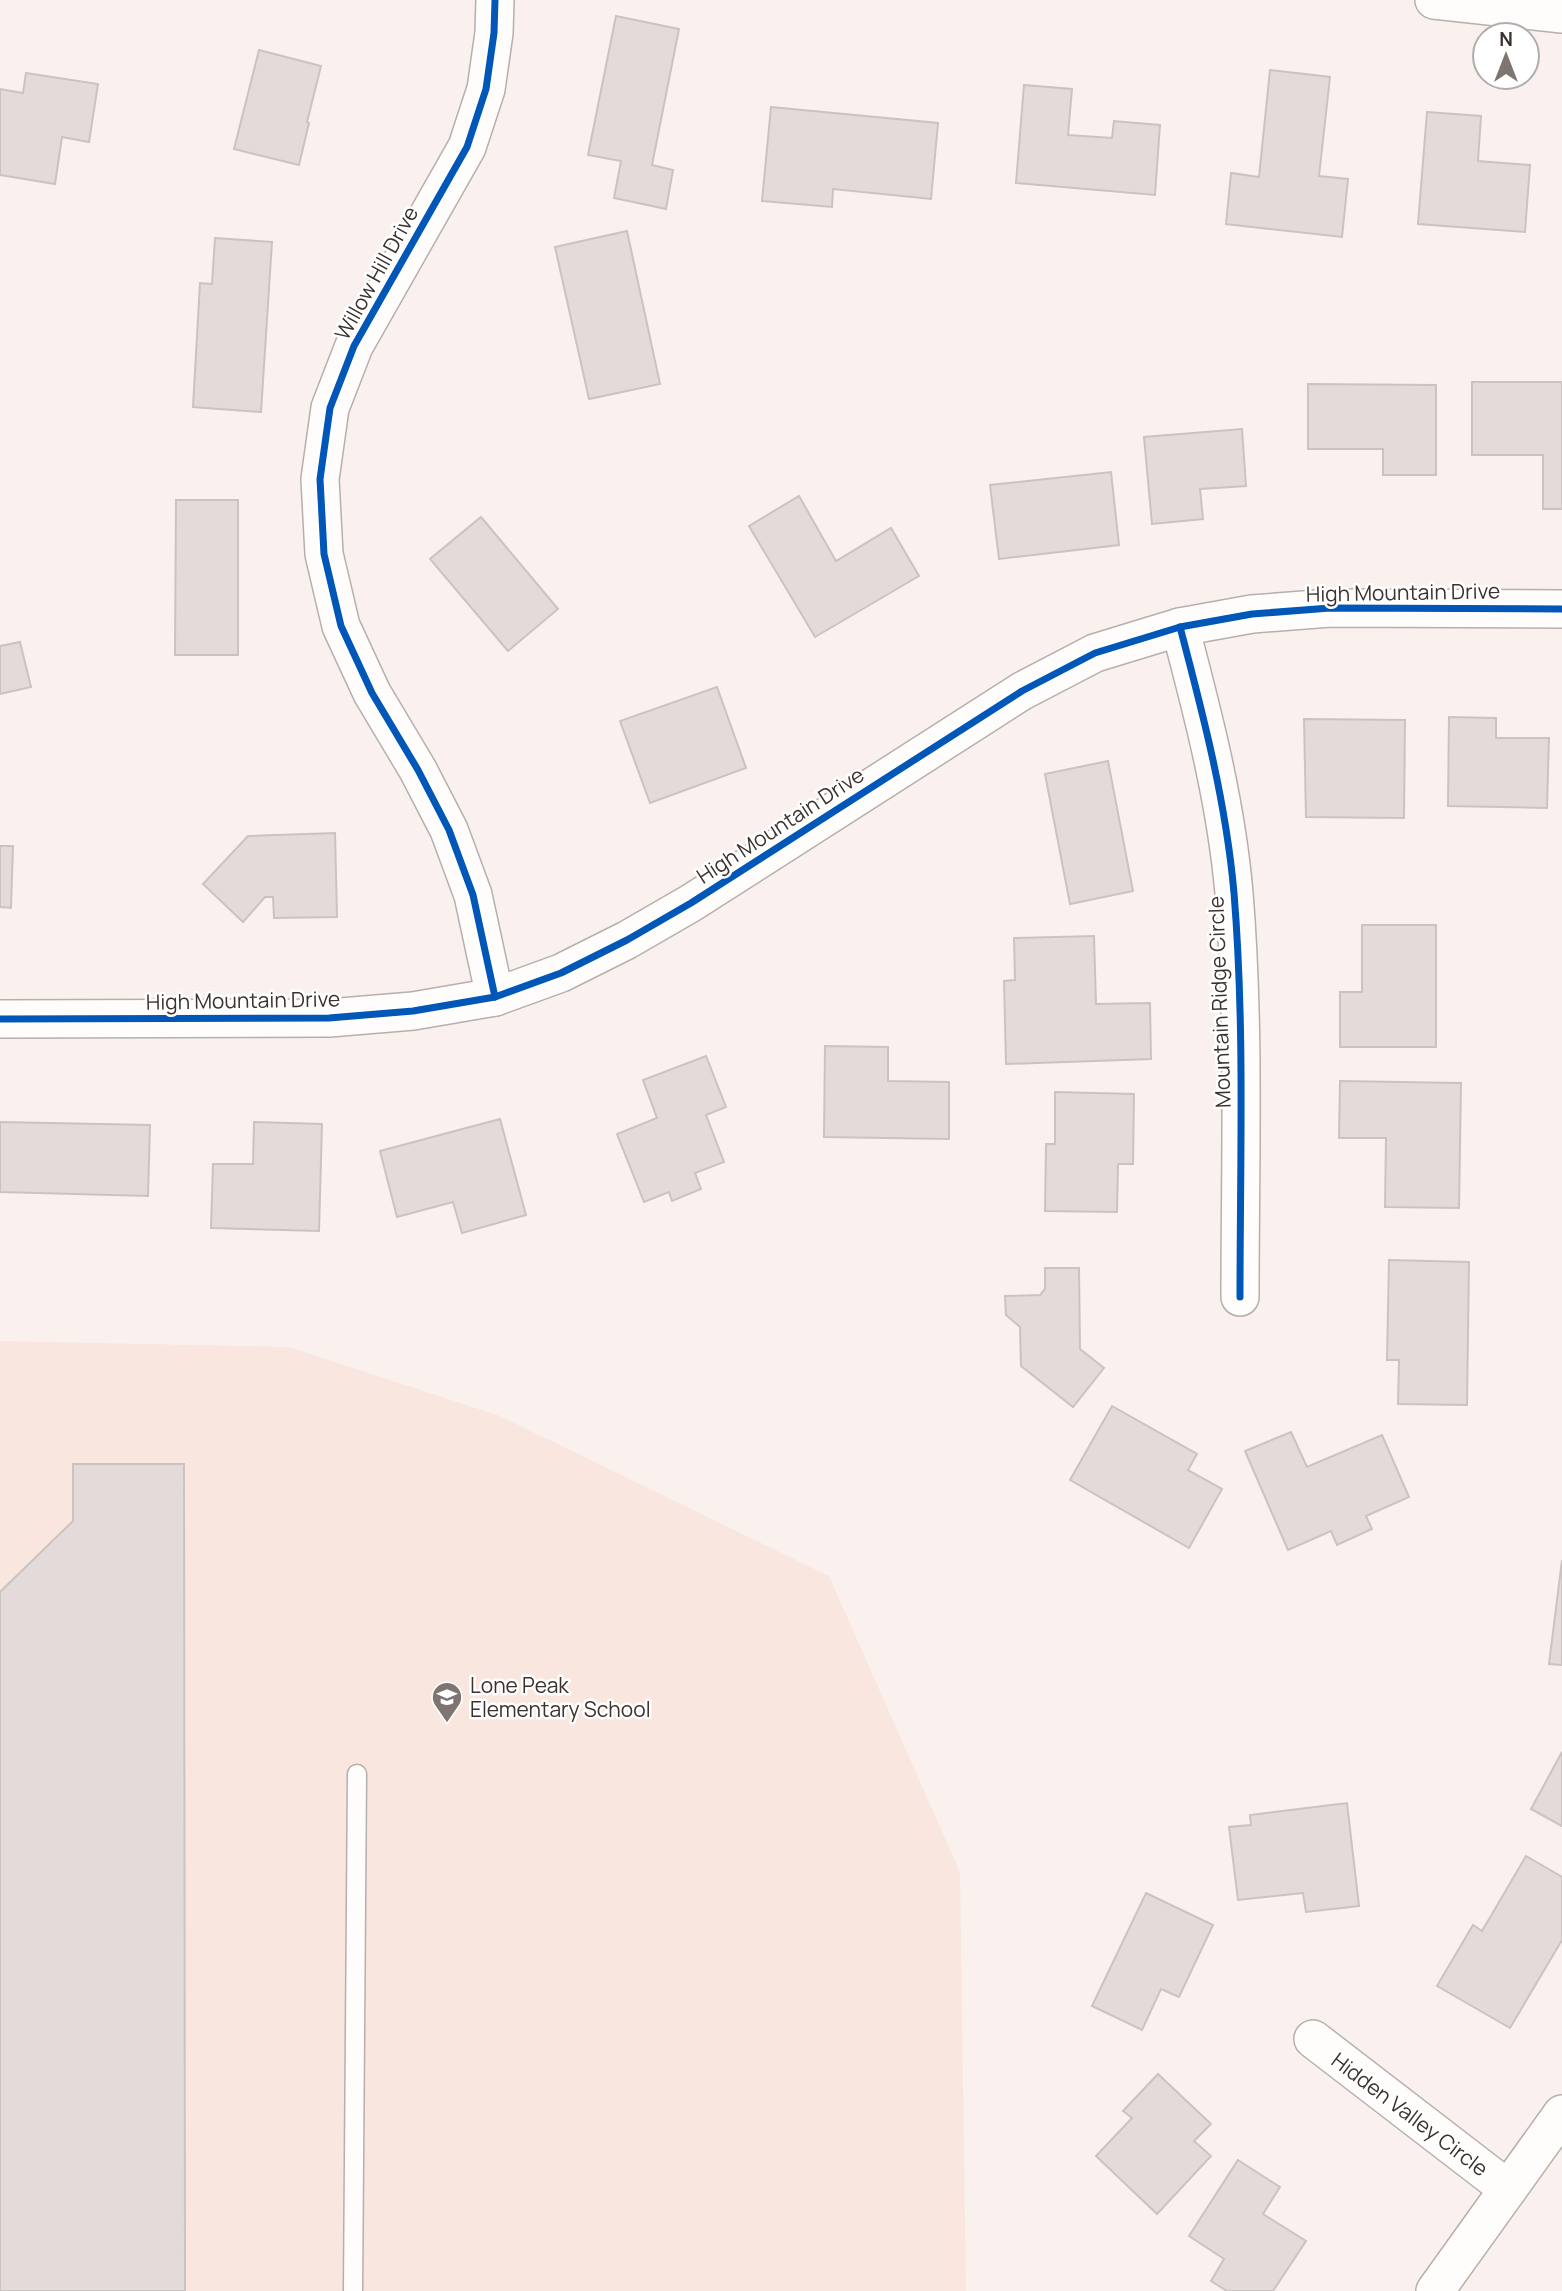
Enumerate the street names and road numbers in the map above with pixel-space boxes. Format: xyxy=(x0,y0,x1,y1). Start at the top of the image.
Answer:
street label: Willow Hill Drive xyxy=(328,201,424,345)
street label: High Mountain Drive xyxy=(1306,576,1500,608)
street label: High Mountain Drive xyxy=(691,760,869,890)
street label: Mountain Ridge Circle xyxy=(1201,896,1237,1108)
street label: High Mountain Drive xyxy=(146,984,340,1016)
street label: Hidden Valley Circle xyxy=(1326,2046,1494,2182)

